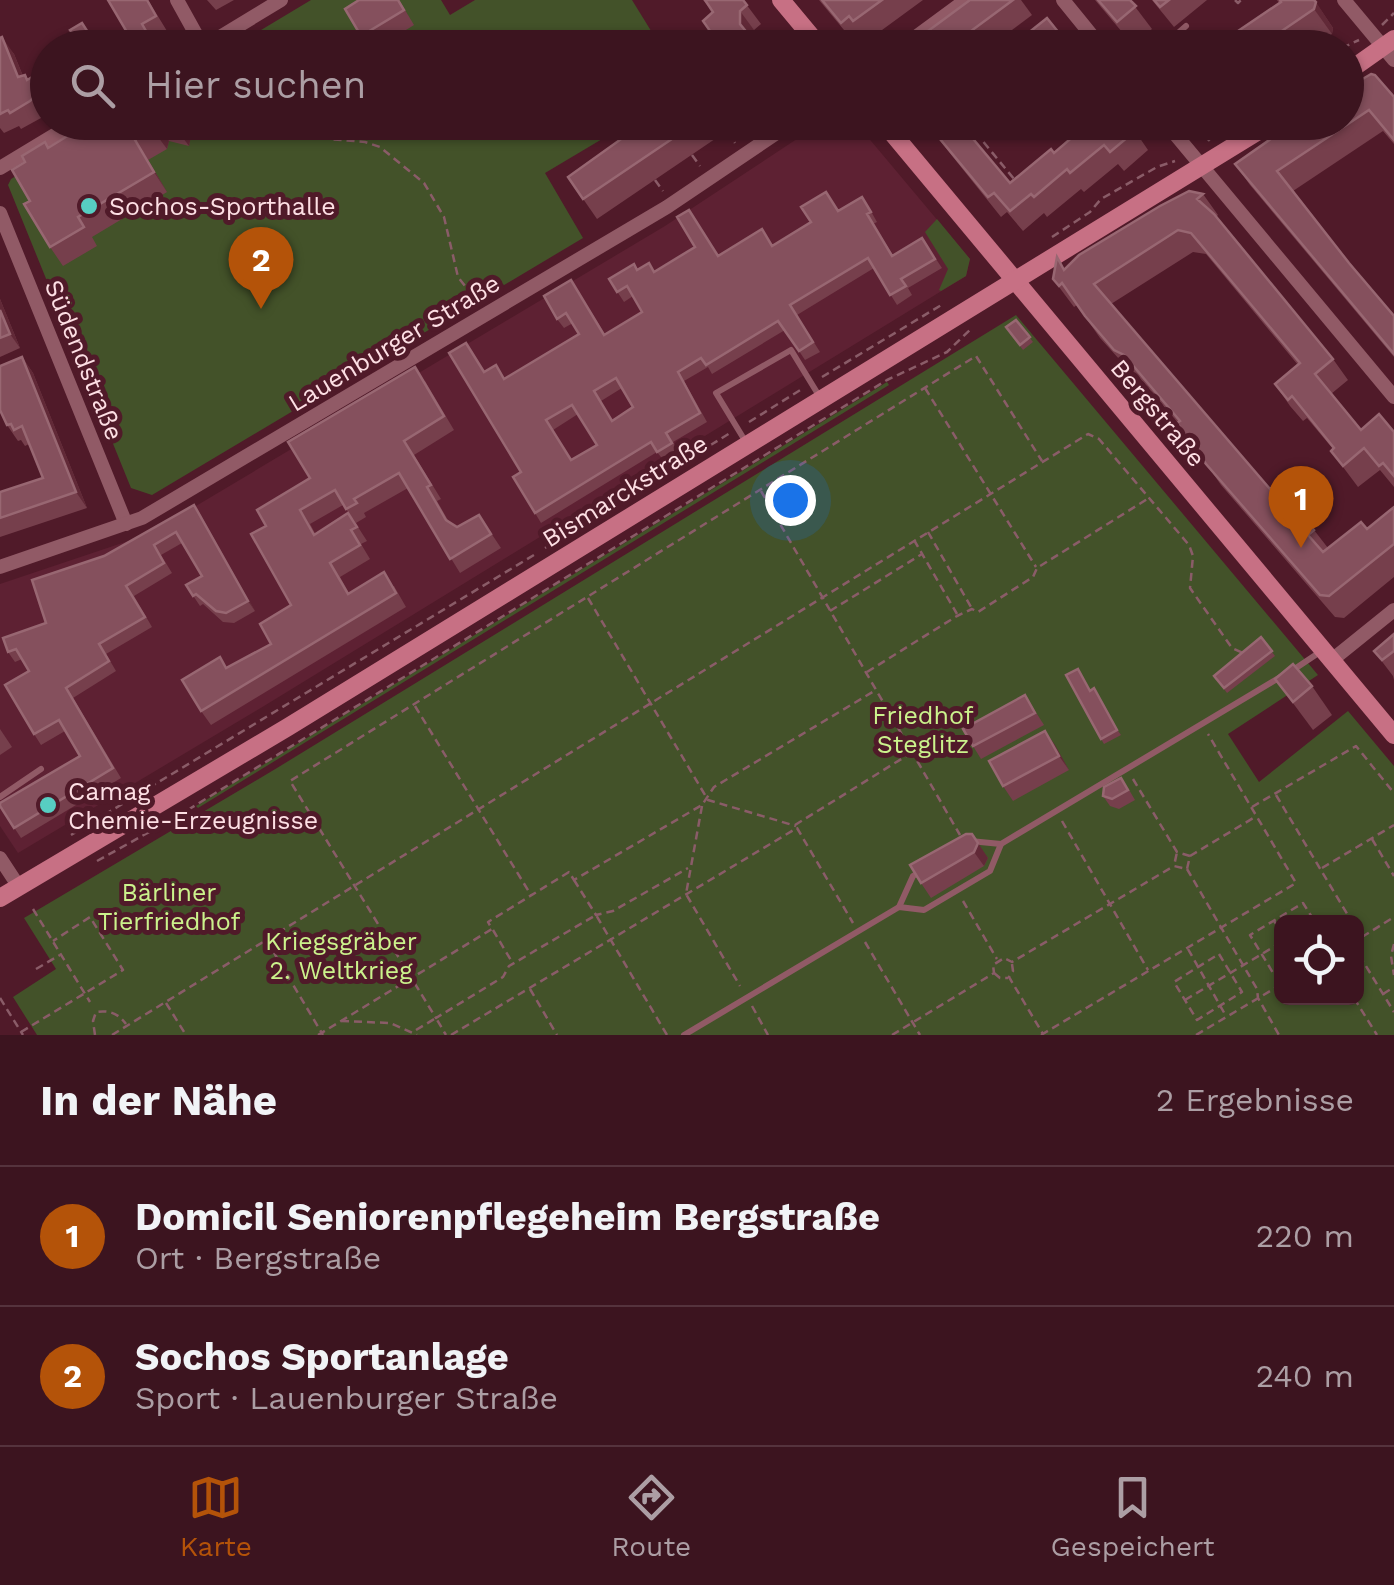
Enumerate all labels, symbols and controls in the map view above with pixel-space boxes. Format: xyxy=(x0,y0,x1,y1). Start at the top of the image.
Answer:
search box xyxy=(30,30,1364,140)
icon: search xyxy=(65,58,120,113)
text: Hier suchen xyxy=(145,63,366,107)
place label: Sochos-Sporthalle xyxy=(109,192,336,221)
marker: Sochos-Sporthalle xyxy=(78,195,100,217)
pin: 2 xyxy=(228,226,294,309)
street label: Lauenburger Straße xyxy=(283,268,505,418)
street label: Südendstraße xyxy=(39,276,129,444)
street label: Bergstraße xyxy=(1105,353,1211,473)
street label: Bismarckstraße xyxy=(537,429,713,553)
pin: 1 xyxy=(1268,466,1334,548)
your location xyxy=(765,475,816,526)
park label: Friedhof Steglitz xyxy=(872,701,974,759)
place label: Camag Chemie-Erzeugnisse xyxy=(68,777,318,835)
marker: Camag Chemie-Erzeugnisse xyxy=(37,794,59,816)
park label: Bärliner Tierfriedhof xyxy=(98,878,241,936)
map controls xyxy=(1274,915,1364,1005)
button: locate xyxy=(1274,915,1364,1005)
park label: Kriegsgräber 2. Weltkrieg xyxy=(265,927,417,985)
text: In der Nähe xyxy=(40,1076,277,1125)
text: 2 Ergebnisse xyxy=(1156,1081,1354,1119)
text: Domicil Seniorenpflegeheim Bergstraße xyxy=(135,1195,880,1239)
text: 1 xyxy=(66,1217,79,1255)
text: 220 m xyxy=(1255,1217,1354,1255)
text: Ort · Bergstraße xyxy=(135,1239,381,1277)
text: Sochos Sportanlage xyxy=(135,1335,509,1379)
text: 2 xyxy=(63,1357,82,1395)
text: 240 m xyxy=(1255,1357,1354,1395)
text: Sport · Lauenburger Straße xyxy=(135,1379,558,1417)
tab: Karte xyxy=(180,1470,252,1563)
tab: Route xyxy=(611,1470,691,1563)
tab: Gespeichert xyxy=(1051,1470,1214,1563)

